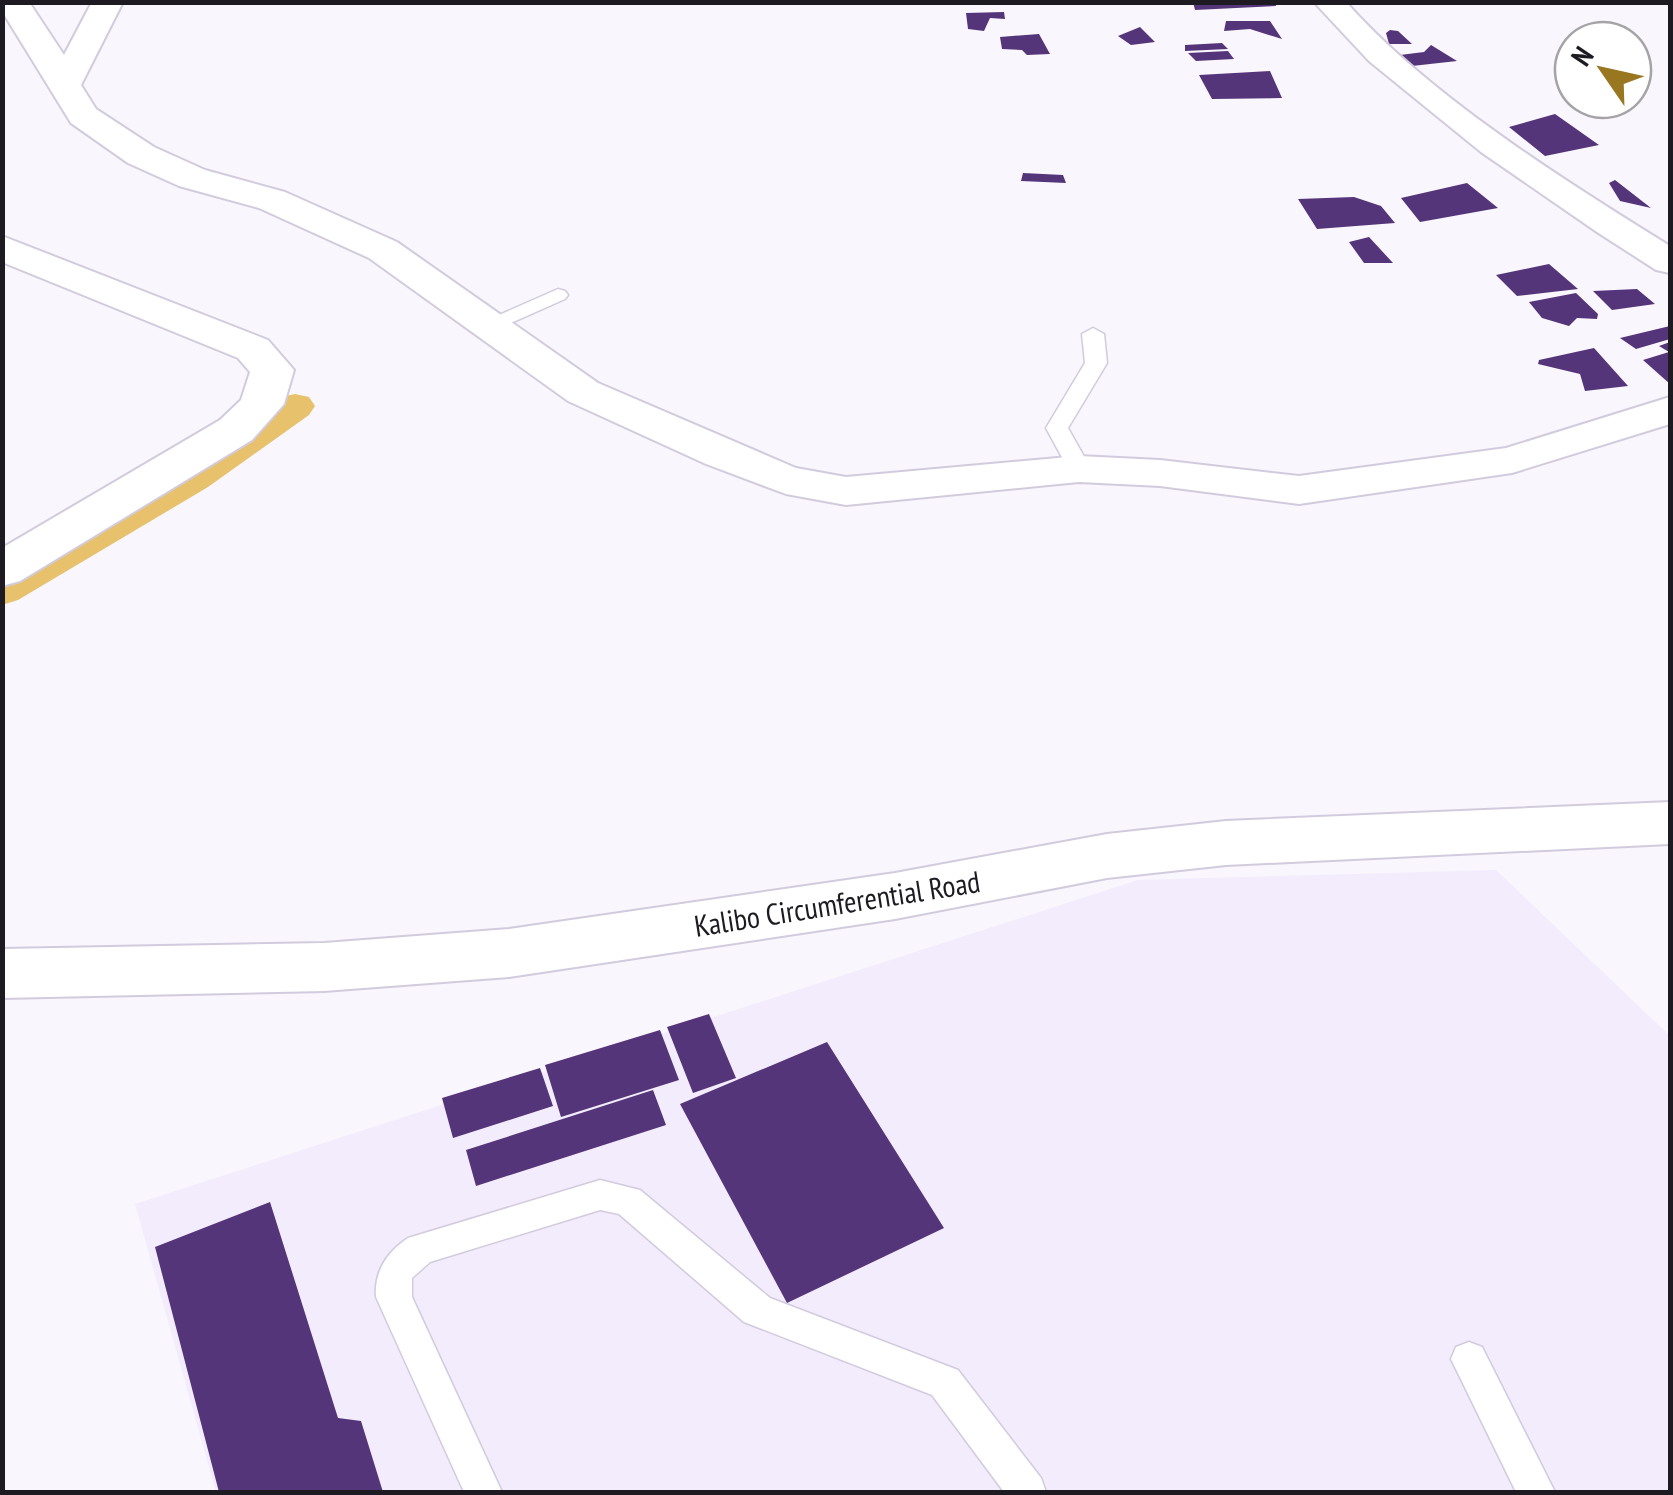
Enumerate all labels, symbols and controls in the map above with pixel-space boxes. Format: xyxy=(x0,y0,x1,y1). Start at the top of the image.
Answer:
north arrow xyxy=(1553,20,1653,120)
text: N xyxy=(1562,39,1601,72)
street label: Kalibo Circumferential Road xyxy=(691,861,983,945)

